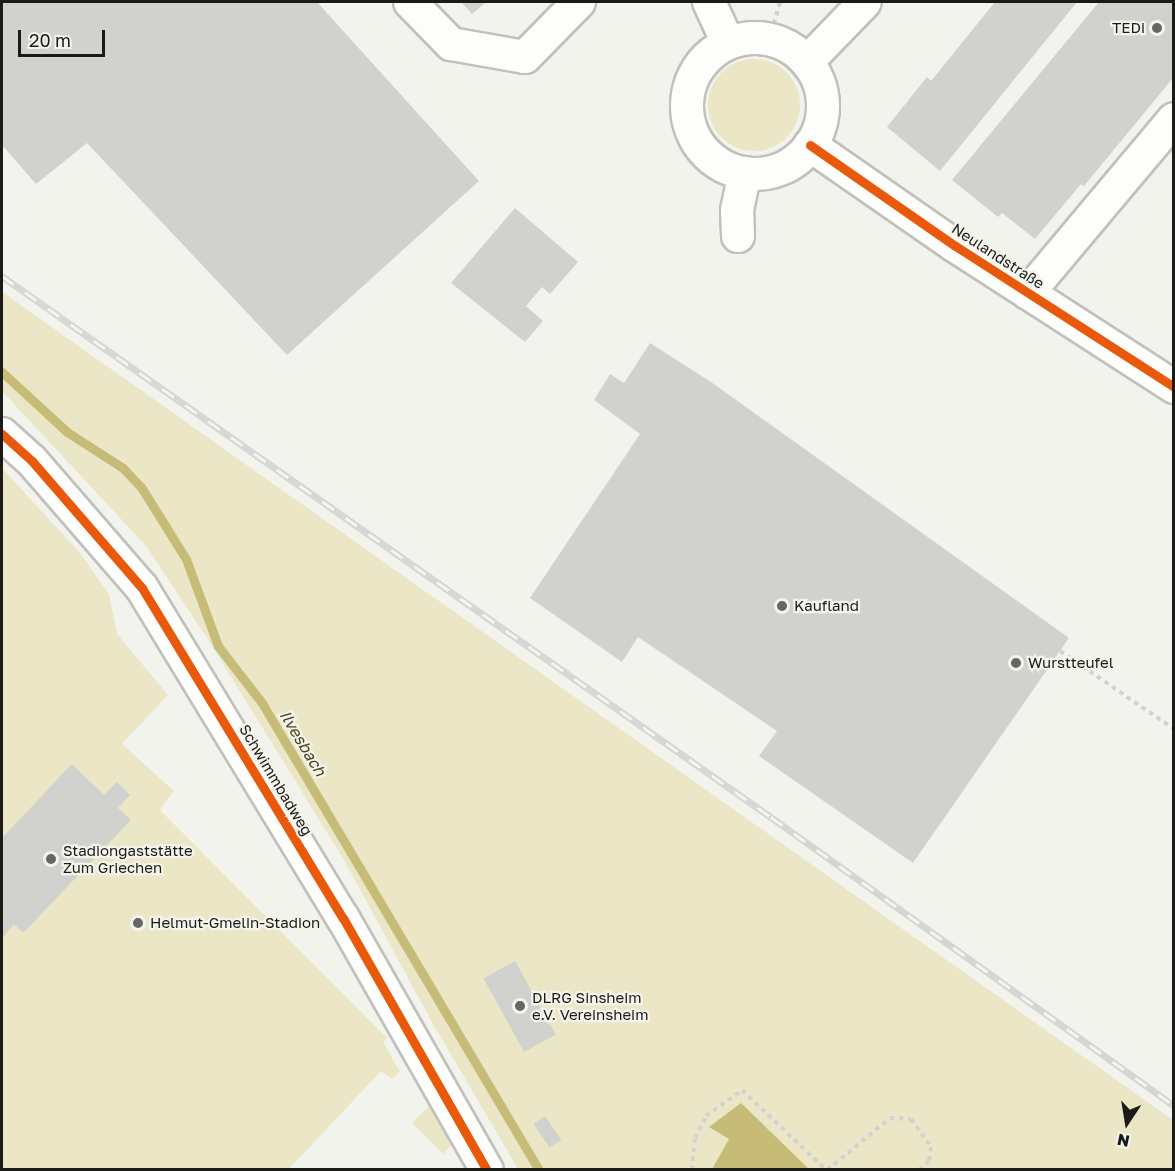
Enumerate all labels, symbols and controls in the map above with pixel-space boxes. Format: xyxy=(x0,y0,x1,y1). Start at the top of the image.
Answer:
scale bar xyxy=(21,18,108,56)
place label: TEDi xyxy=(1112,19,1145,37)
marker: TEDi xyxy=(1150,21,1164,35)
text: 20 m xyxy=(29,29,71,51)
street label: Neulandstraße xyxy=(948,219,1048,293)
place label: Kaufland xyxy=(794,597,859,615)
marker: Kaufland xyxy=(775,599,789,613)
place label: Wurstteufel xyxy=(1028,654,1113,672)
marker: Wurstteufel xyxy=(1009,656,1023,670)
water label: Ilvesbach xyxy=(276,706,330,780)
street label: Schwimmbadweg xyxy=(236,721,316,839)
place label: Stadiongaststätte Zum Griechen xyxy=(63,841,193,876)
marker: Stadiongaststätte Zum Griechen xyxy=(44,852,58,866)
place label: Helmut-Gmelin-Stadion xyxy=(150,914,320,932)
marker: Helmut-Gmelin-Stadion xyxy=(131,916,145,930)
place label: DLRG Sinsheim e.V. Vereinsheim xyxy=(532,988,648,1023)
marker: DLRG Sinsheim e.V. Vereinsheim xyxy=(513,999,527,1013)
north arrow xyxy=(1097,1093,1157,1153)
text: N xyxy=(1115,1130,1131,1152)

